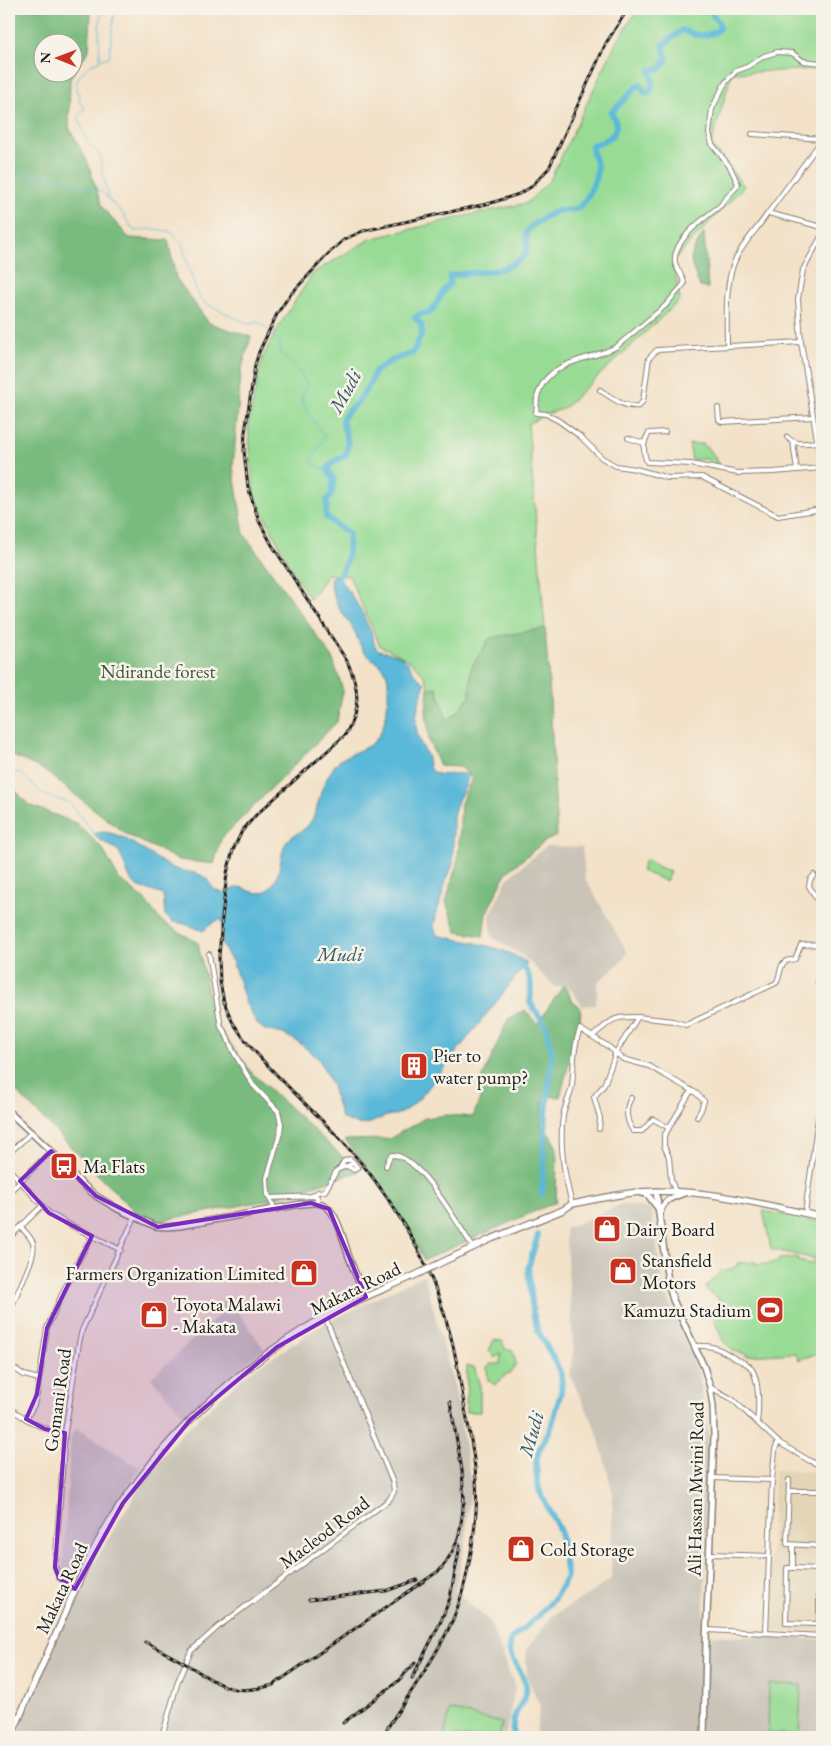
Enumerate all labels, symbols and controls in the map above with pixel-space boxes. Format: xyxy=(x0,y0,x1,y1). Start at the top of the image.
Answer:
north arrow xyxy=(32,32,82,82)
text: N xyxy=(36,51,54,64)
water label: Mudi xyxy=(322,364,368,418)
park label: Ndirande forest xyxy=(101,659,215,684)
water label: Mudi xyxy=(316,941,364,967)
place label: Pier to water pump? xyxy=(433,1043,529,1090)
building icon: Pier to water pump? xyxy=(399,1051,429,1081)
bus stop icon: Ma Flats xyxy=(49,1151,79,1181)
place label: Ma Flats xyxy=(83,1154,145,1179)
shop icon: Dairy Board xyxy=(592,1214,622,1244)
place label: Dairy Board xyxy=(626,1217,715,1242)
place label: Stansfield Motors xyxy=(642,1248,712,1295)
street label: Makata Road xyxy=(306,1256,405,1321)
shop icon: Stansfield Motors xyxy=(608,1256,638,1286)
shop icon: Farmers Organization Limited xyxy=(289,1258,319,1288)
place label: Farmers Organization Limited xyxy=(65,1261,285,1286)
place label: Toyota Malawi - Makata xyxy=(173,1292,281,1339)
sports icon: Kamuzu Stadium xyxy=(755,1295,785,1325)
place label: Kamuzu Stadium xyxy=(623,1298,751,1323)
shop icon: Toyota Malawi - Makata xyxy=(139,1300,169,1330)
street label: Gomani Road xyxy=(38,1347,77,1453)
street label: Ali Hassan Mwini Road xyxy=(681,1401,710,1578)
water label: Mudi xyxy=(512,1407,550,1461)
street label: Macleod Road xyxy=(274,1490,375,1574)
shop icon: Cold Storage xyxy=(506,1534,536,1564)
place label: Cold Storage xyxy=(540,1537,634,1562)
street label: Makata Road xyxy=(29,1538,94,1638)

